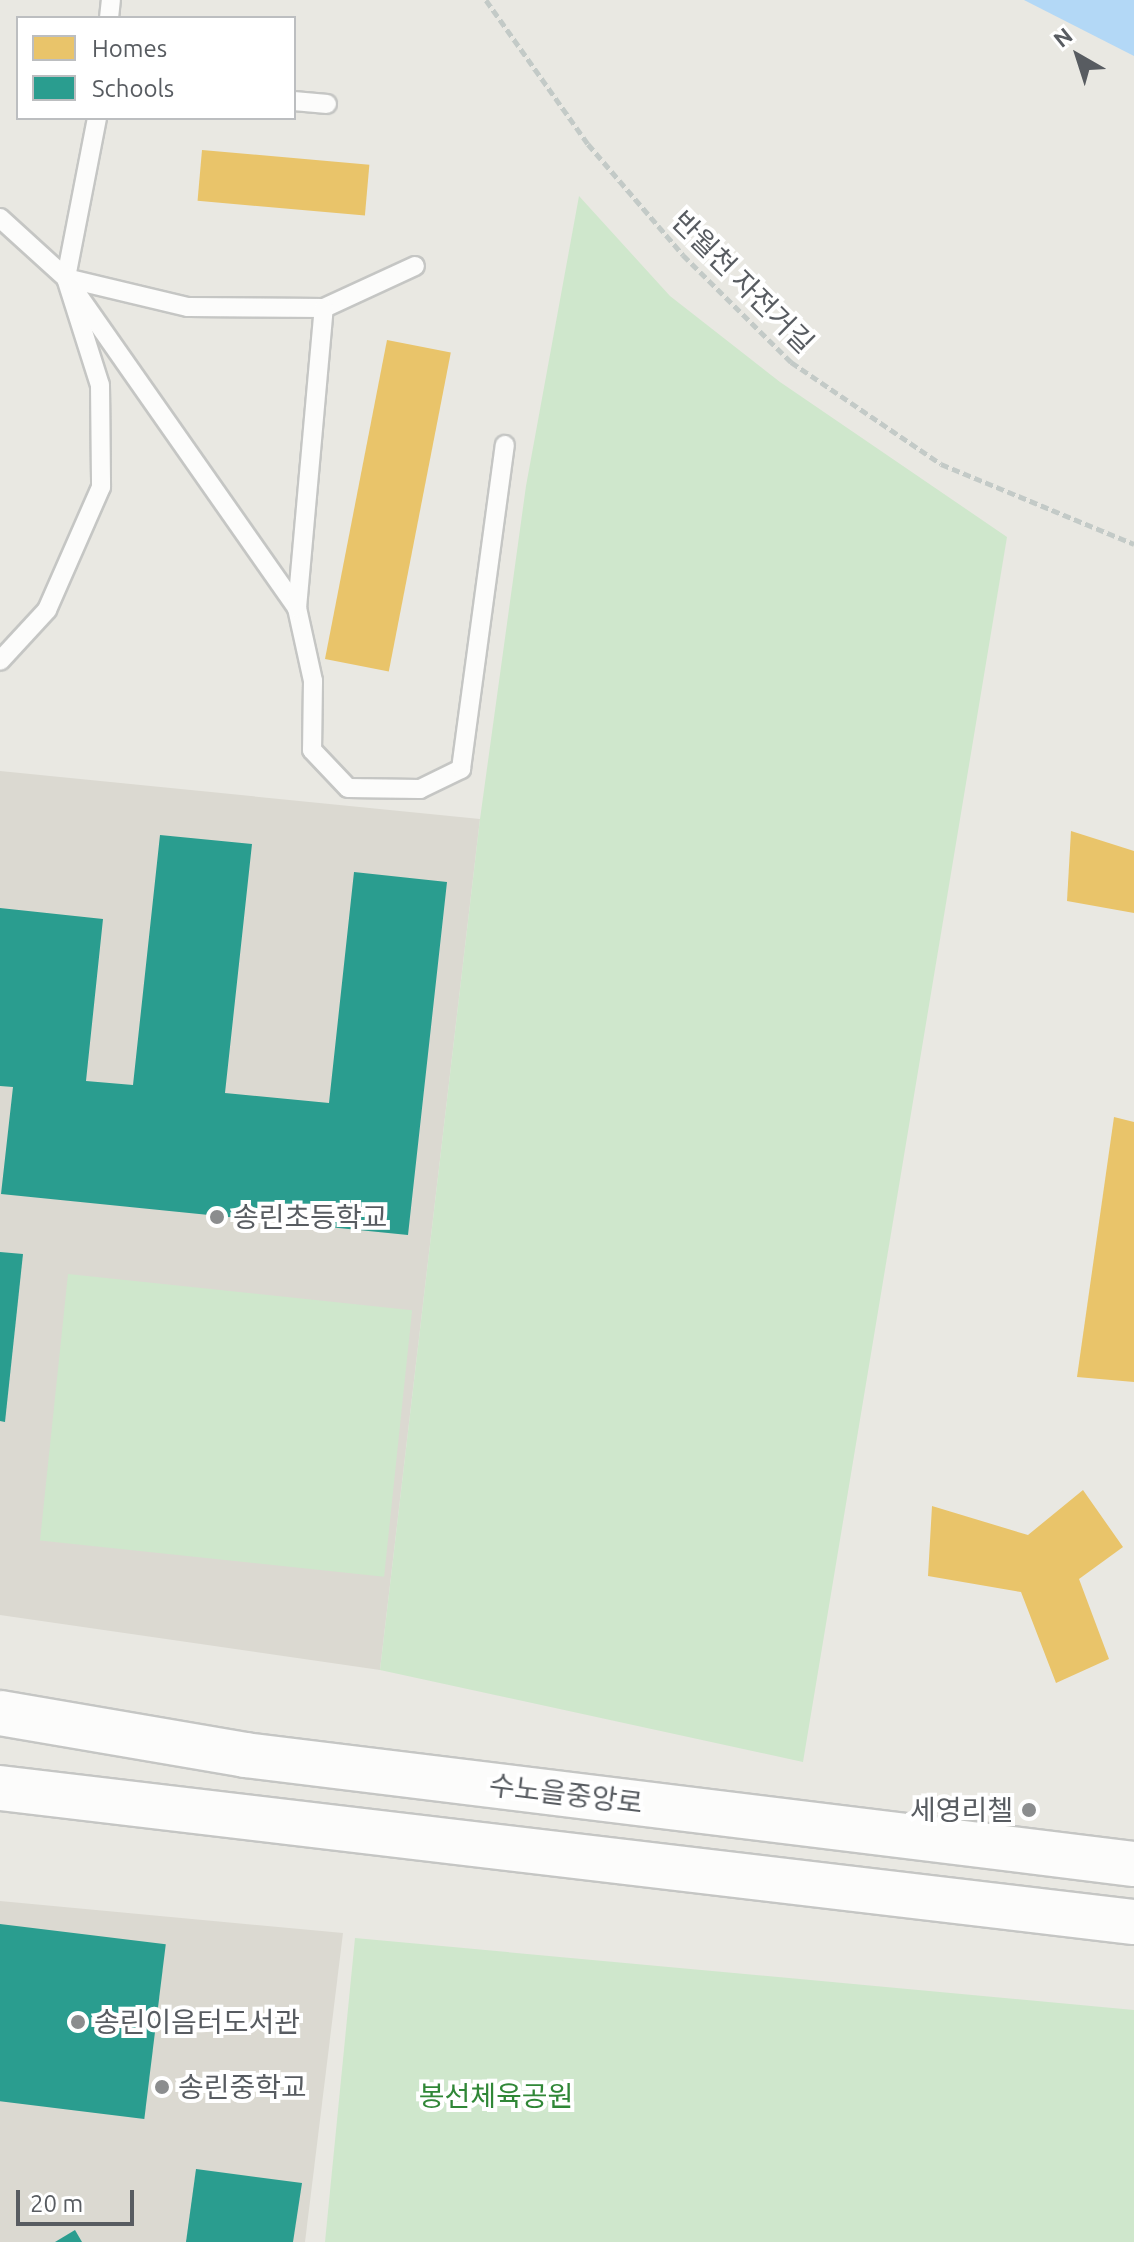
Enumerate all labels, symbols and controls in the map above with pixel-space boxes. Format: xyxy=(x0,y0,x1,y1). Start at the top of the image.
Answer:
legend xyxy=(16,16,296,120)
north arrow xyxy=(1038,16,1118,96)
text: N xyxy=(1048,22,1077,52)
text: Homes xyxy=(92,35,167,62)
text: Schools xyxy=(92,75,174,102)
street label: 반월천 자전거길 xyxy=(665,204,821,360)
place label: 송린초등학교 xyxy=(233,1200,388,1234)
marker: 송린초등학교 xyxy=(208,1208,226,1226)
street label: 수노을중앙로 xyxy=(487,1768,645,1820)
place label: 세영리첼 xyxy=(910,1793,1013,1827)
marker: 세영리첼 xyxy=(1020,1801,1038,1819)
place label: 송린이음터도서관 xyxy=(94,2005,300,2039)
marker: 송린이음터도서관 xyxy=(69,2013,87,2031)
place label: 송린중학교 xyxy=(178,2070,307,2104)
marker: 송린중학교 xyxy=(153,2078,171,2096)
park label: 봉선체육공원 xyxy=(419,2079,573,2113)
scale bar xyxy=(20,2174,138,2224)
text: 20 m xyxy=(30,2190,83,2217)

